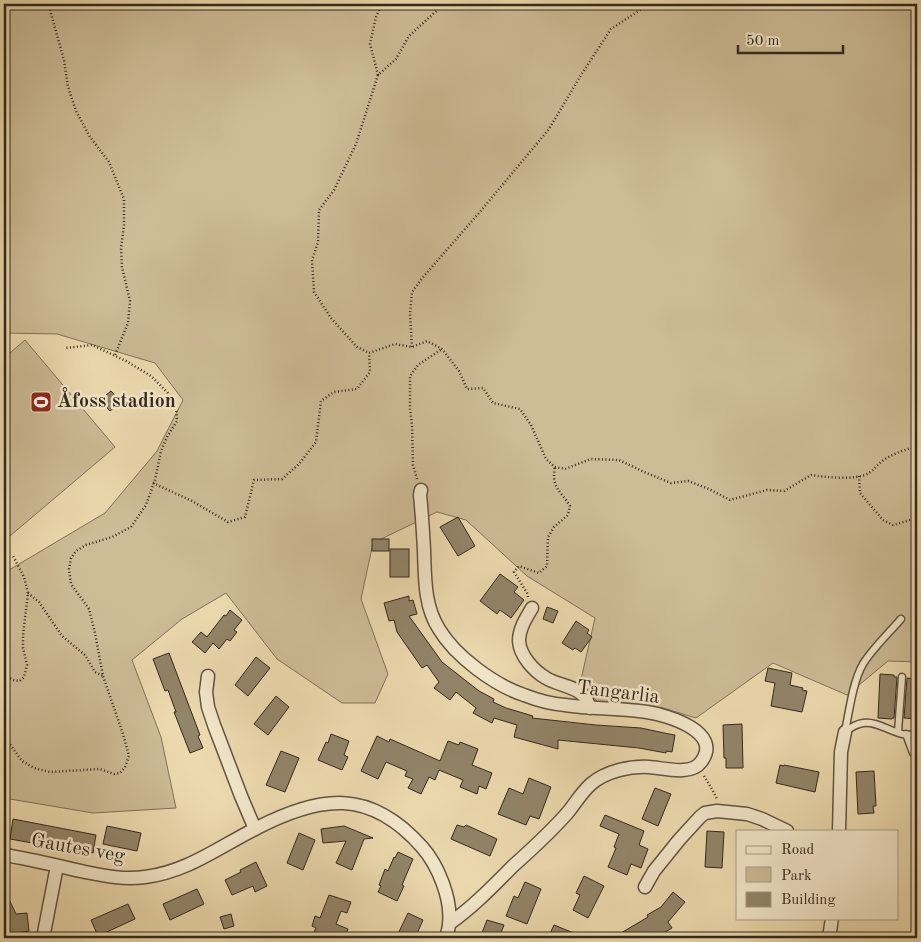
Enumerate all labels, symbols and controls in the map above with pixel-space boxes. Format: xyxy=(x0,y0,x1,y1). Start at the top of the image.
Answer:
scale bar xyxy=(738,22,844,54)
text: 50 m xyxy=(746,34,780,49)
place label: Åfoss stadion xyxy=(57,387,176,412)
sports icon: Åfoss stadion xyxy=(29,390,53,414)
street label: Tangarlia xyxy=(575,678,661,708)
legend xyxy=(736,830,898,920)
street label: Gautes veg xyxy=(29,831,127,867)
text: Road xyxy=(781,843,815,858)
text: Park xyxy=(781,869,812,884)
text: Building xyxy=(781,893,836,908)

